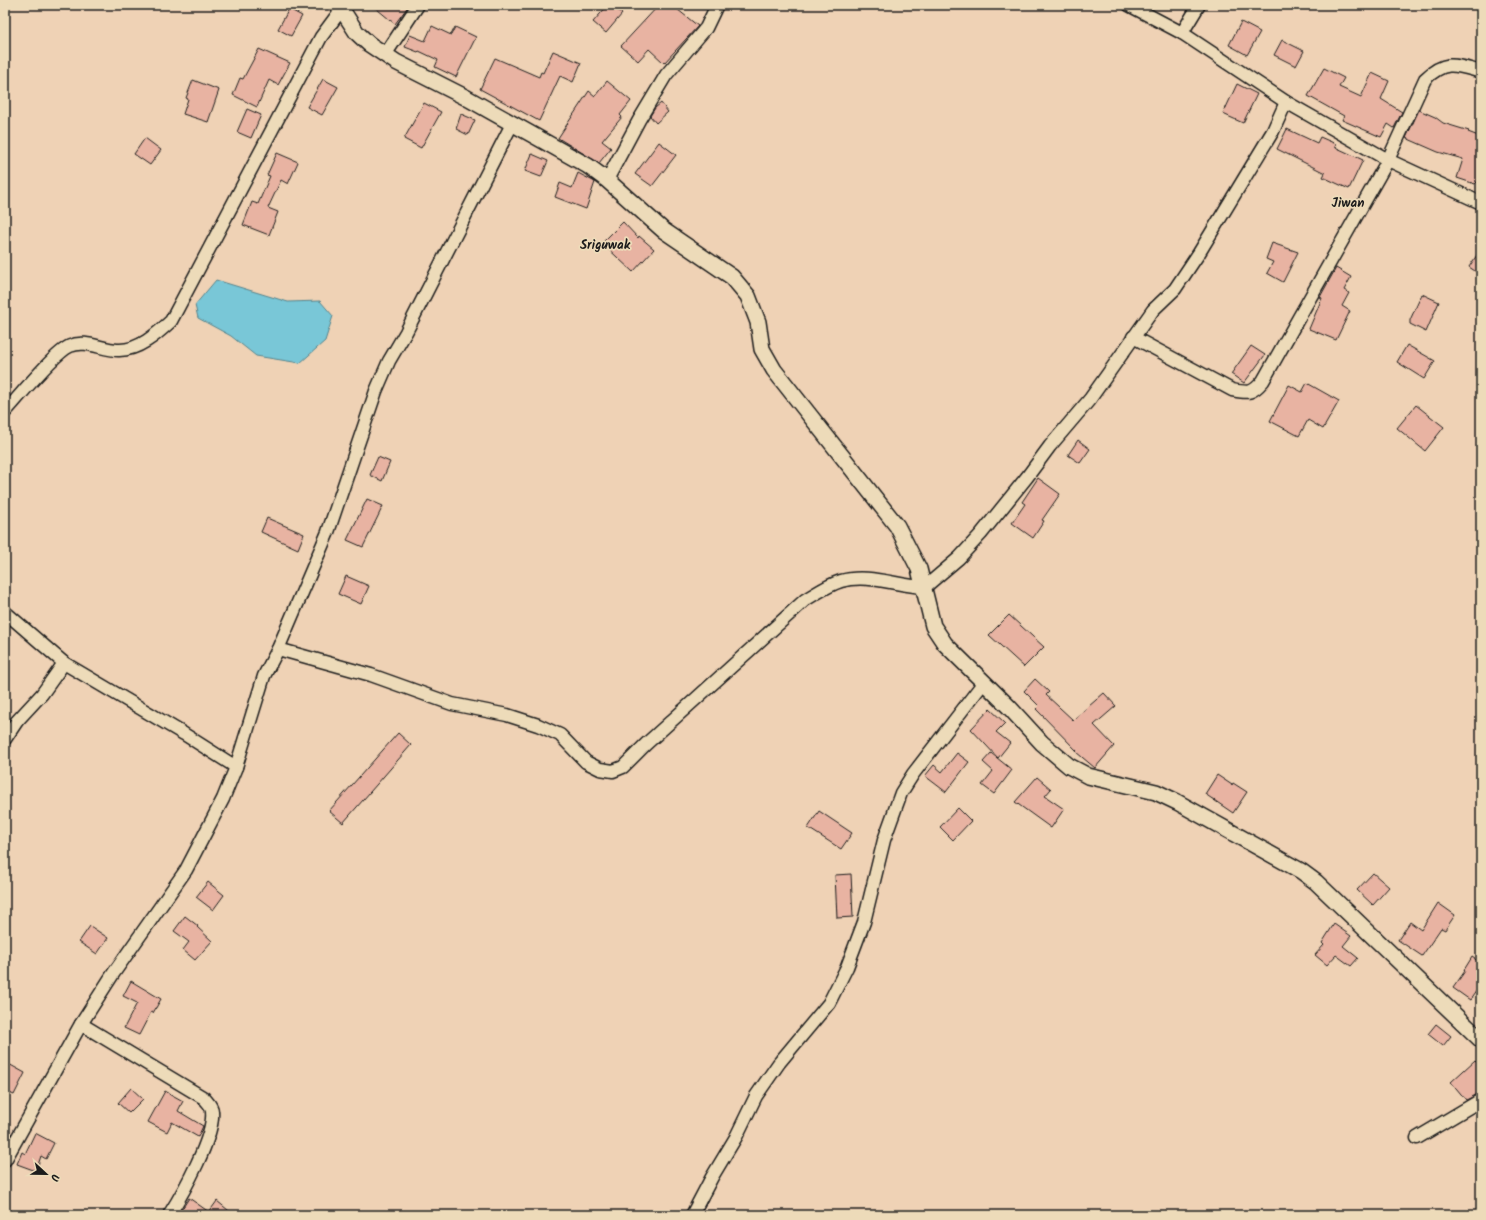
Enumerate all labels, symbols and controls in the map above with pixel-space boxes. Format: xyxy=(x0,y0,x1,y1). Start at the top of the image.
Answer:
district label: Jiwan xyxy=(1332,193,1364,214)
district label: Sriguwak xyxy=(580,235,631,256)
north arrow xyxy=(26,1154,66,1194)
text: U xyxy=(45,1171,64,1184)

